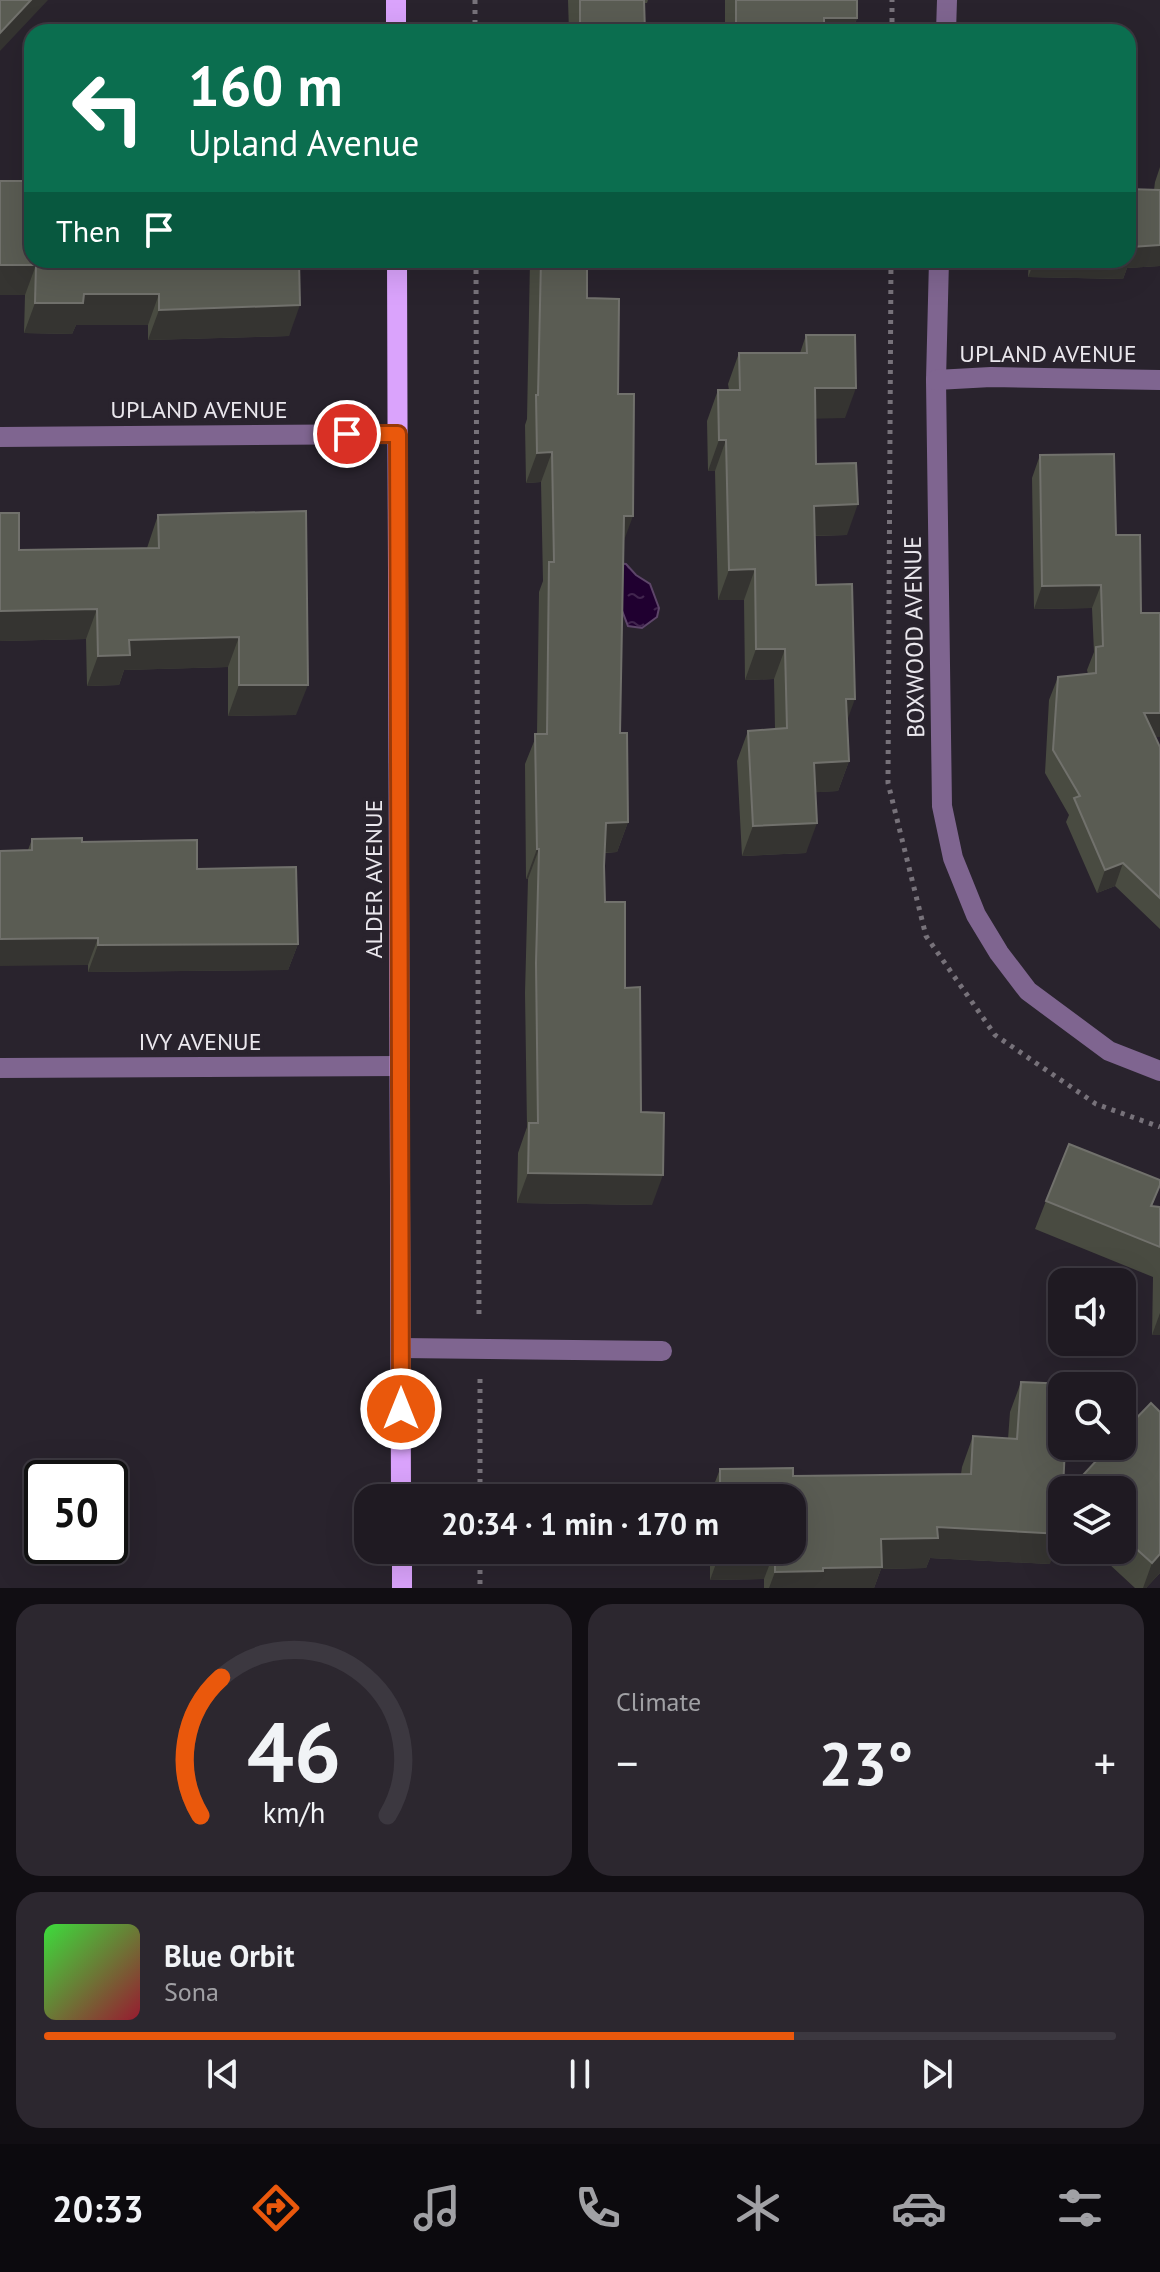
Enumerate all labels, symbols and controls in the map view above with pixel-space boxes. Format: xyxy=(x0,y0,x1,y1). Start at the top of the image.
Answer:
text: 160 m xyxy=(188,49,343,121)
icon: left xyxy=(56,56,160,160)
text: Upland Avenue xyxy=(188,119,419,166)
icon: arrive xyxy=(137,208,181,252)
text: Then xyxy=(56,211,121,250)
street label: UPLAND AVENUE xyxy=(959,338,1137,369)
street label: UPLAND AVENUE xyxy=(110,394,288,425)
pin xyxy=(313,400,381,468)
icon: arrive xyxy=(325,412,369,456)
street label: BOXWOOD AVENUE xyxy=(897,536,931,738)
street label: ALDER AVENUE xyxy=(358,799,389,959)
street label: IVY AVENUE xyxy=(138,1026,262,1057)
map controls xyxy=(1048,1268,1136,1564)
button: sound xyxy=(1048,1268,1136,1356)
position arrow xyxy=(359,1367,443,1451)
button: search xyxy=(1048,1372,1136,1460)
speed limit sign: 50 xyxy=(24,1460,128,1564)
button: layers xyxy=(1048,1476,1136,1564)
text: 20:34 · 1 min · 170 m xyxy=(441,1504,719,1543)
text: Climate xyxy=(616,1685,701,1718)
text: 46 xyxy=(247,1697,341,1805)
text: 23° xyxy=(819,1724,913,1802)
text: − xyxy=(616,1734,638,1791)
text: + xyxy=(1094,1734,1116,1791)
text: km/h xyxy=(263,1794,325,1831)
text: Blue Orbit xyxy=(164,1936,294,1975)
text: Sona xyxy=(164,1975,219,2008)
icon: previous xyxy=(201,2052,245,2096)
icon: pause xyxy=(558,2052,602,2096)
icon: next xyxy=(915,2052,959,2096)
icon: directions xyxy=(248,2180,304,2236)
icon: music xyxy=(409,2180,465,2236)
icon: phone xyxy=(570,2180,626,2236)
icon: climate xyxy=(730,2180,786,2236)
icon: car xyxy=(891,2180,947,2236)
icon: filters xyxy=(1052,2180,1108,2236)
text: 20:33 xyxy=(52,2185,144,2232)

